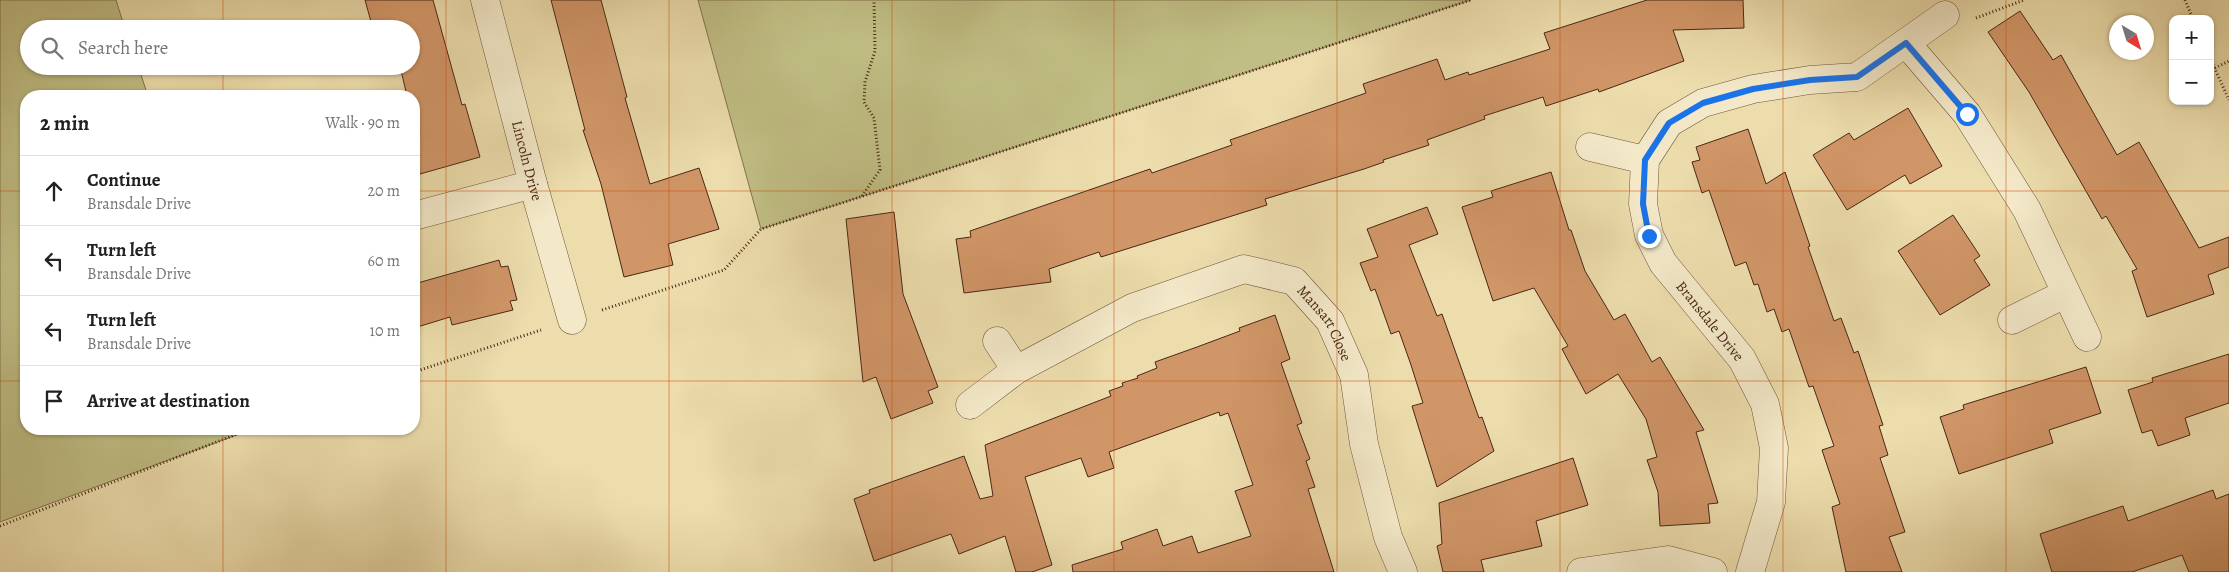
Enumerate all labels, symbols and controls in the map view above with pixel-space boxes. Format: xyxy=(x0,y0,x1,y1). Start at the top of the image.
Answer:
north arrow xyxy=(2109,15,2154,60)
map controls xyxy=(2169,15,2214,105)
button: + xyxy=(2169,15,2214,60)
search box xyxy=(20,20,420,75)
icon: search xyxy=(38,34,66,62)
text: Search here xyxy=(78,35,168,61)
button: − xyxy=(2169,60,2214,105)
route start xyxy=(1956,103,1979,126)
text: 2 min xyxy=(40,109,89,137)
text: Walk · 90 m xyxy=(325,112,400,134)
street label: Lincoln Drive xyxy=(507,118,547,203)
text: Continue xyxy=(87,167,161,193)
icon: ahead xyxy=(40,177,68,205)
text: 20 m xyxy=(367,180,400,202)
text: Bransdale Drive xyxy=(87,193,191,215)
route end xyxy=(1638,225,1661,248)
text: Turn left xyxy=(87,237,156,263)
icon: left xyxy=(40,247,68,275)
text: 60 m xyxy=(368,250,400,272)
text: Bransdale Drive xyxy=(87,263,191,285)
street label: Bransdale Drive xyxy=(1671,277,1749,365)
street label: Mansart Close xyxy=(1292,281,1357,364)
text: Turn left xyxy=(87,307,156,333)
icon: left xyxy=(40,317,68,345)
text: 10 m xyxy=(370,320,400,342)
text: Bransdale Drive xyxy=(87,333,191,355)
icon: arrive xyxy=(40,387,68,415)
text: Arrive at destination xyxy=(87,388,250,414)

